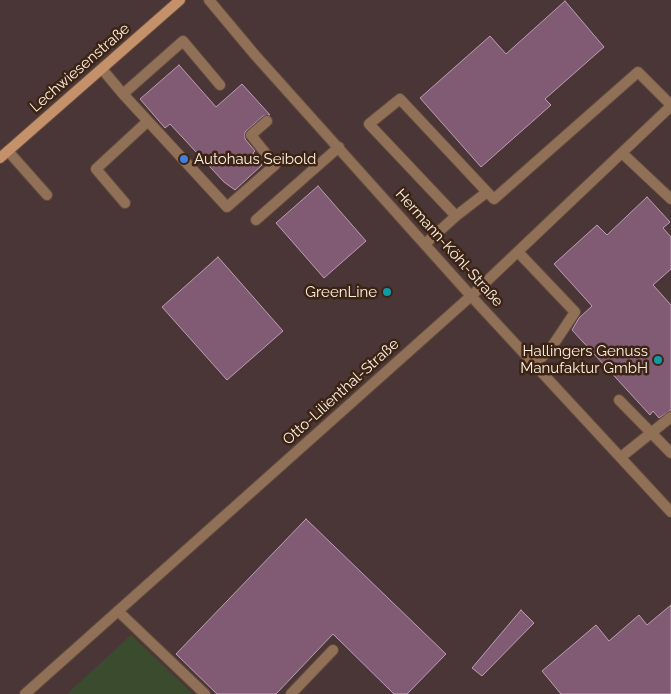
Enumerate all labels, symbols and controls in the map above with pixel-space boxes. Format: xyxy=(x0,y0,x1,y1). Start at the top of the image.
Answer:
street label: Lechwiesenstraße xyxy=(27,20,133,116)
place label: Autohaus Seibold xyxy=(194,150,316,168)
marker: Autohaus Seibold xyxy=(178,153,190,165)
street label: Hermann-Köhl-Straße xyxy=(391,185,507,311)
place label: GreenLine xyxy=(305,283,377,301)
marker: GreenLine xyxy=(381,286,393,298)
street label: Otto-Lilienthal-Straße xyxy=(279,335,403,449)
place label: Hallingers Genuss Manufaktur GmbH xyxy=(520,342,648,377)
marker: Hallingers Genuss Manufaktur GmbH xyxy=(652,354,664,366)

